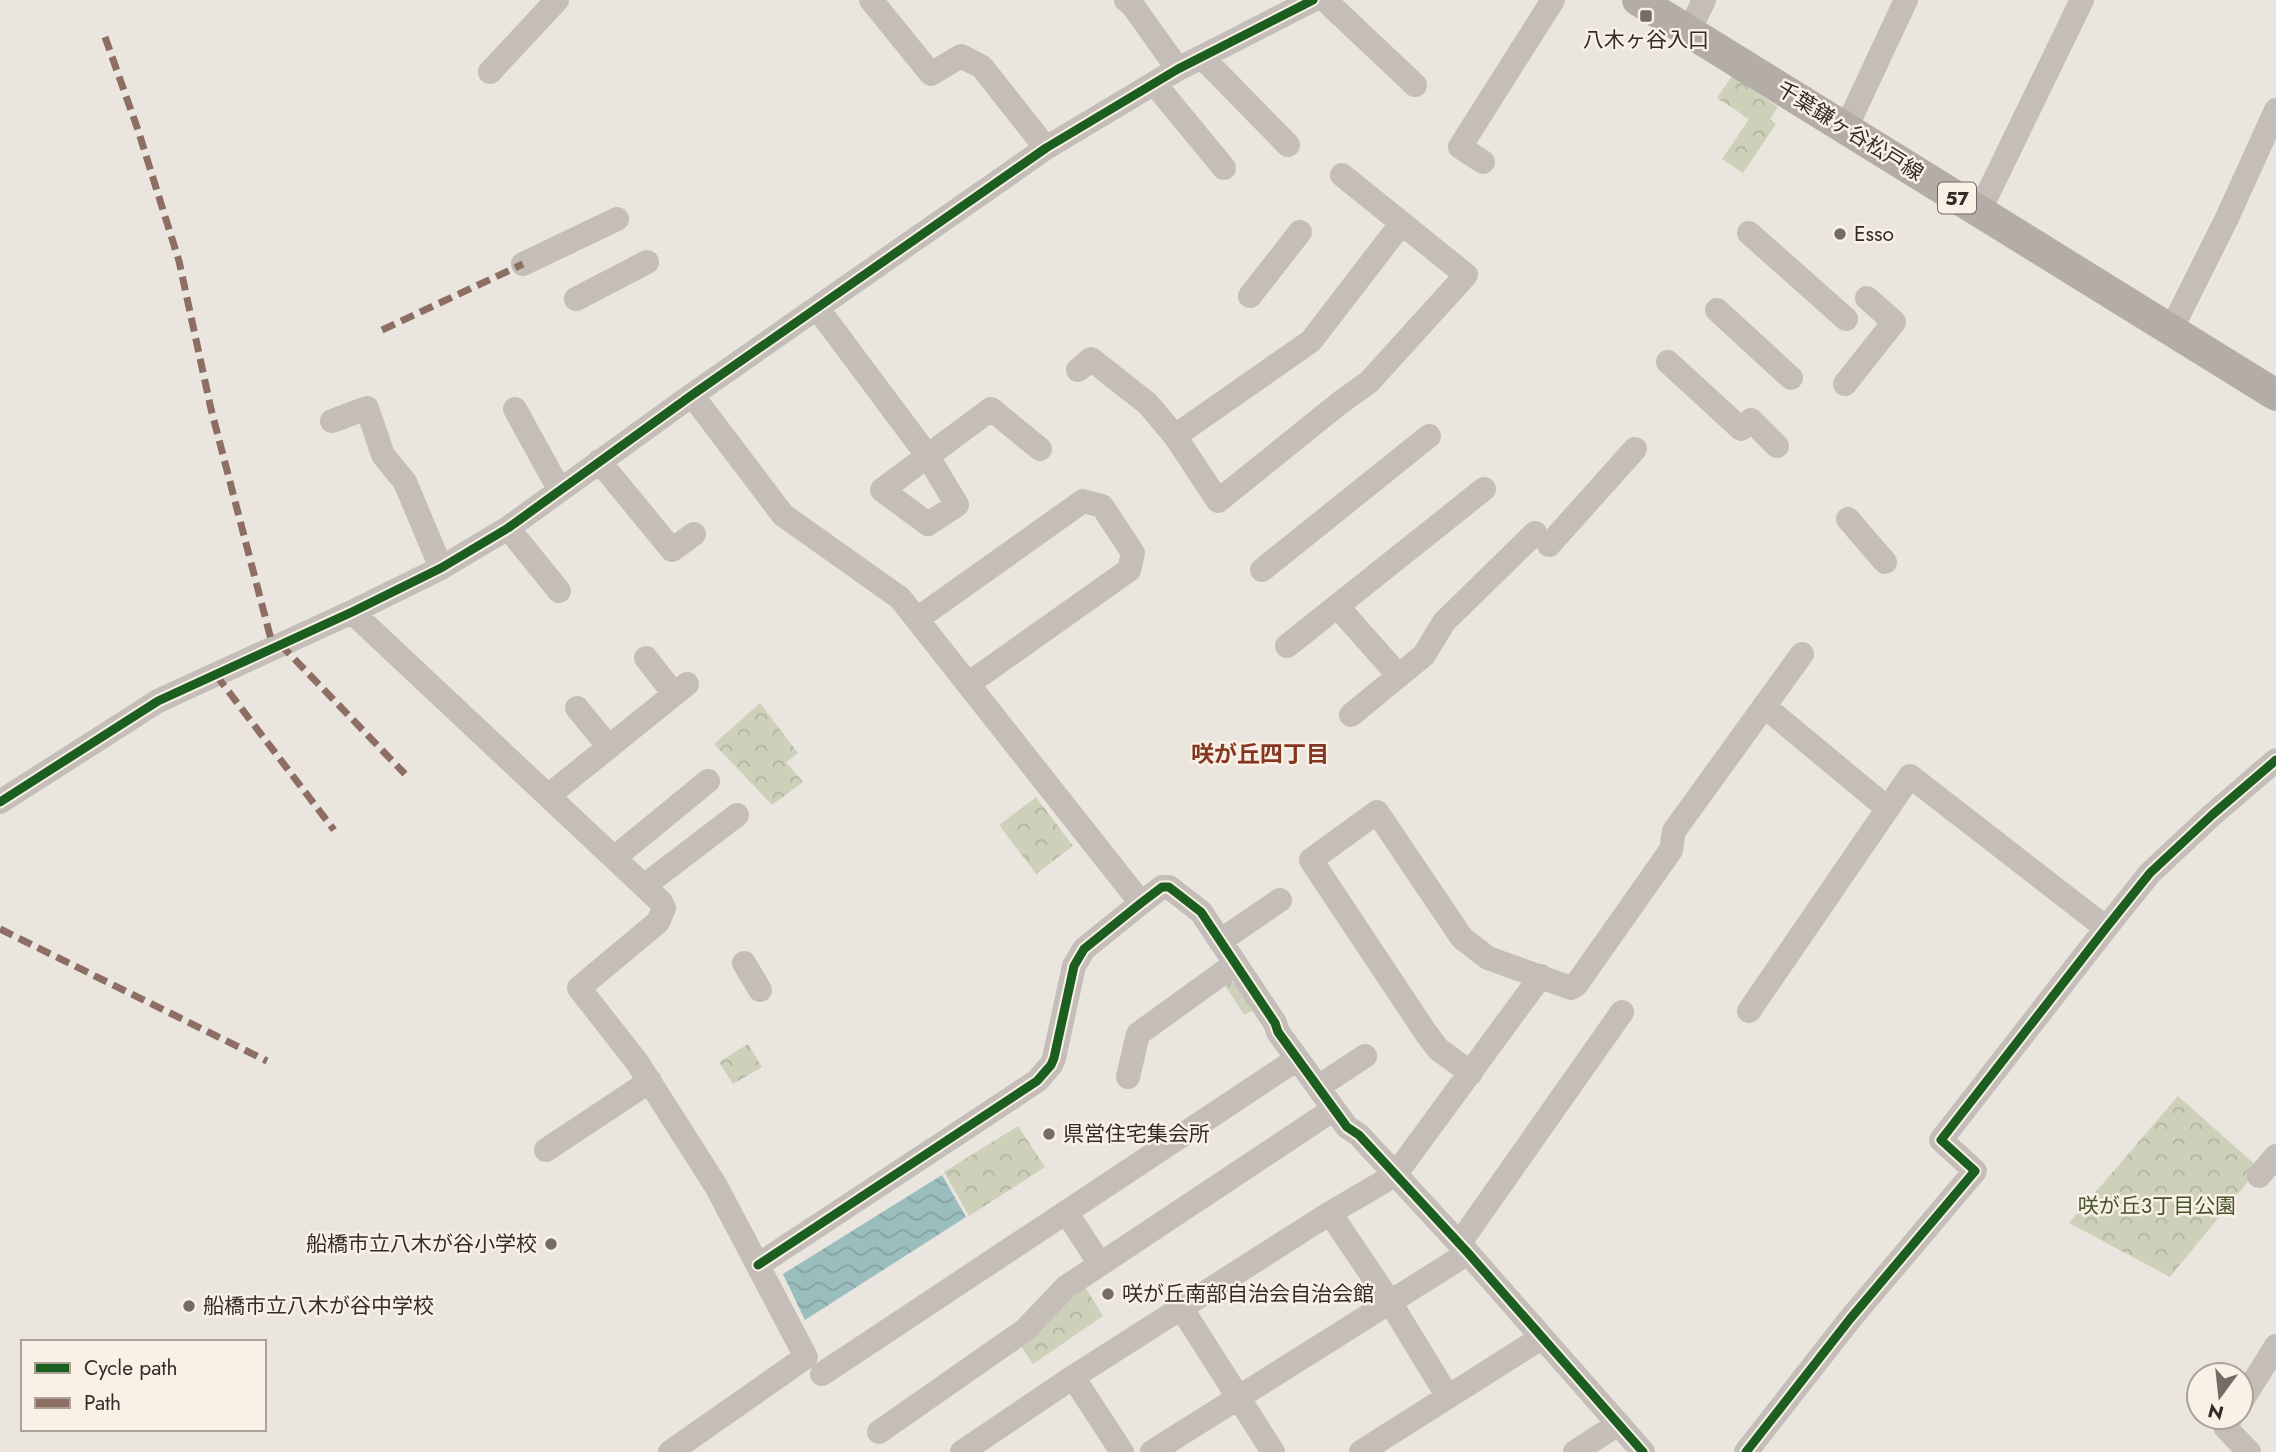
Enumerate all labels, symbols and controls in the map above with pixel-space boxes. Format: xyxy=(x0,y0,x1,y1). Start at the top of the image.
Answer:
marker: 八木ヶ谷入口 xyxy=(1638,8,1654,24)
place label: 八木ヶ谷入口 xyxy=(1583,25,1709,55)
street label: 千葉鎌ヶ谷松戸線 xyxy=(1771,74,1929,188)
road number: 57 xyxy=(1938,182,1976,214)
place label: Esso xyxy=(1854,219,1894,249)
marker: Esso xyxy=(1832,226,1848,242)
district label: 咲が丘四丁目 xyxy=(1191,737,1329,771)
place label: 県営住宅集会所 xyxy=(1063,1119,1210,1149)
marker: 県営住宅集会所 xyxy=(1041,1126,1057,1142)
park label: 咲が丘3丁目公園 xyxy=(2078,1191,2236,1221)
place label: 船橋市立八木が谷小学校 xyxy=(306,1229,537,1259)
marker: 船橋市立八木が谷小学校 xyxy=(543,1236,559,1252)
place label: 咲が丘南部自治会自治会館 xyxy=(1122,1279,1374,1309)
marker: 咲が丘南部自治会自治会館 xyxy=(1100,1286,1116,1302)
place label: 船橋市立八木が谷中学校 xyxy=(203,1291,434,1321)
marker: 船橋市立八木が谷中学校 xyxy=(181,1298,197,1314)
legend xyxy=(21,1340,266,1431)
text: Cycle path xyxy=(84,1353,177,1383)
north arrow xyxy=(2185,1361,2255,1431)
text: Path xyxy=(84,1388,121,1418)
text: N xyxy=(2205,1397,2227,1427)

